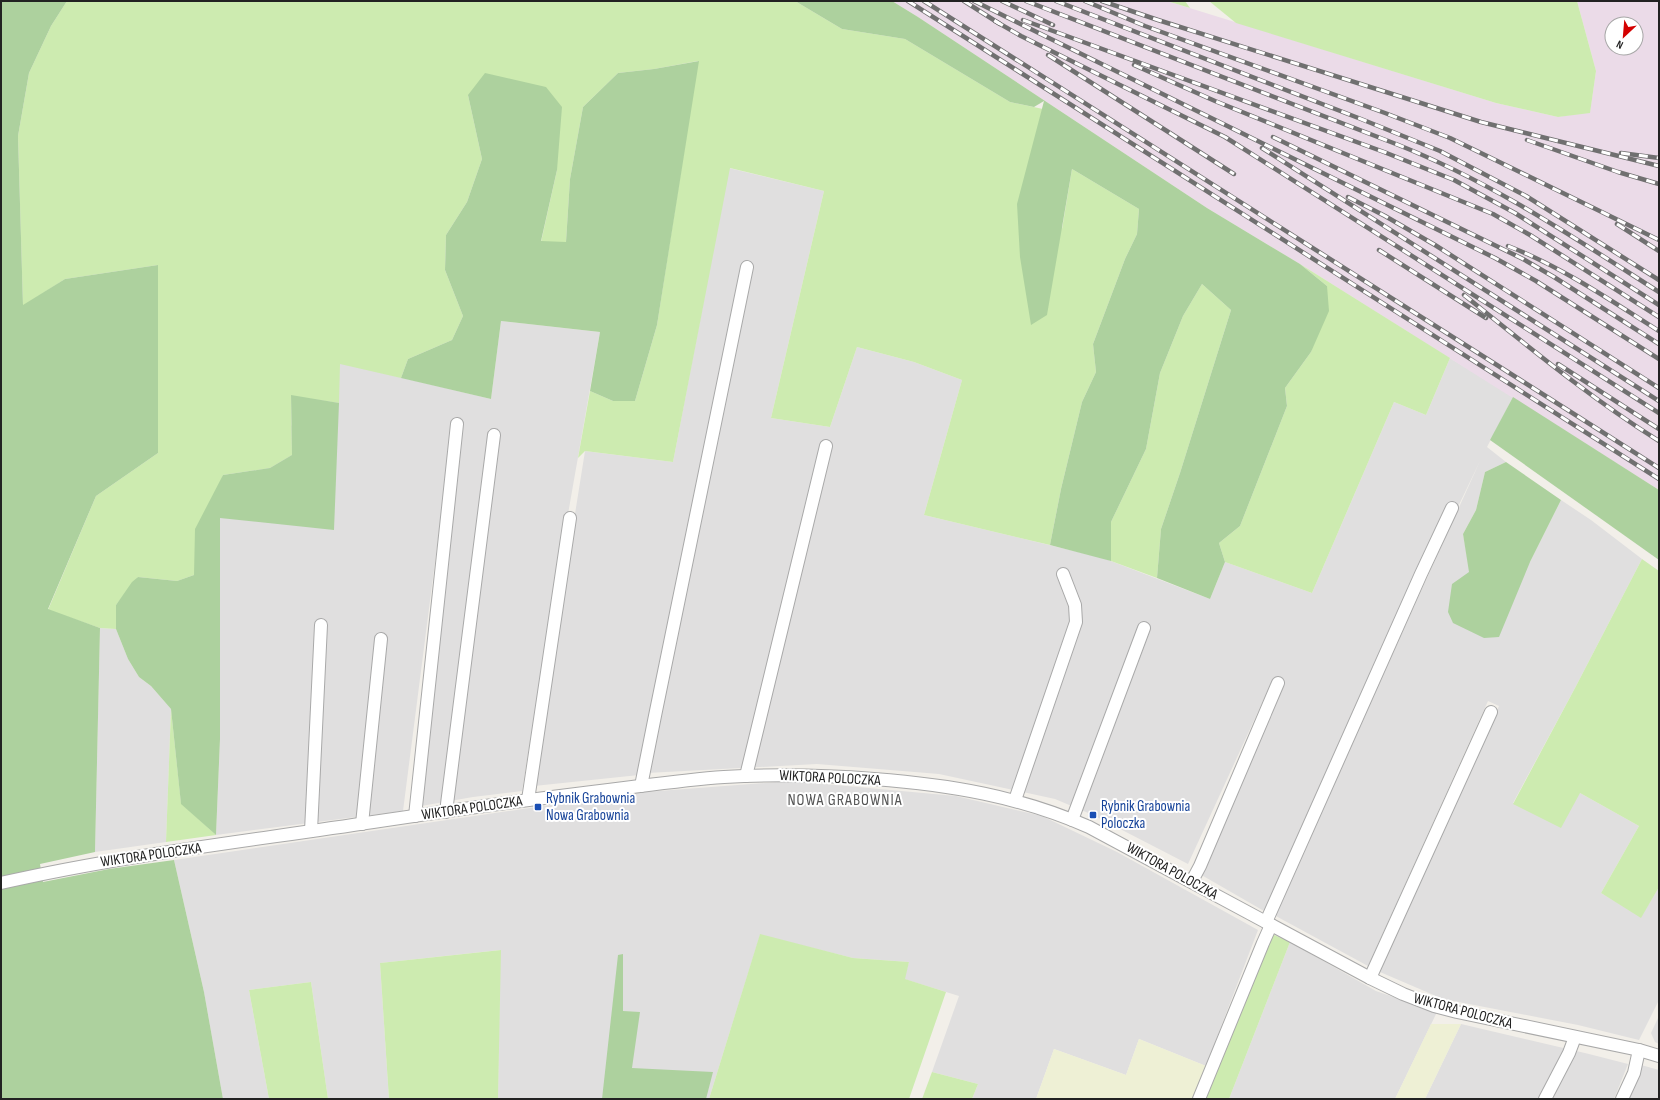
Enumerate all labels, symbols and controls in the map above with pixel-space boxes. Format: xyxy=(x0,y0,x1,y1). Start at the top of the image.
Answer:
north arrow xyxy=(1604,16,1644,56)
text: N xyxy=(1614,37,1625,52)
street label: WIKTORA POLOCZKA xyxy=(779,766,882,790)
place label: Rybnik Grabownia Nowa Grabownia xyxy=(546,789,635,825)
street label: WIKTORA POLOCZKA xyxy=(420,791,524,824)
district label: NOWA GRABOWNIA xyxy=(787,791,903,810)
place label: Rybnik Grabownia Poloczka xyxy=(1101,797,1190,833)
marker: Rybnik Grabownia Nowa Grabownia xyxy=(533,802,543,812)
marker: Rybnik Grabownia Poloczka xyxy=(1088,810,1098,820)
street label: WIKTORA POLOCZKA xyxy=(99,838,203,871)
street label: WIKTORA POLOCZKA xyxy=(1123,838,1222,904)
street label: WIKTORA POLOCZKA xyxy=(1411,989,1515,1033)

